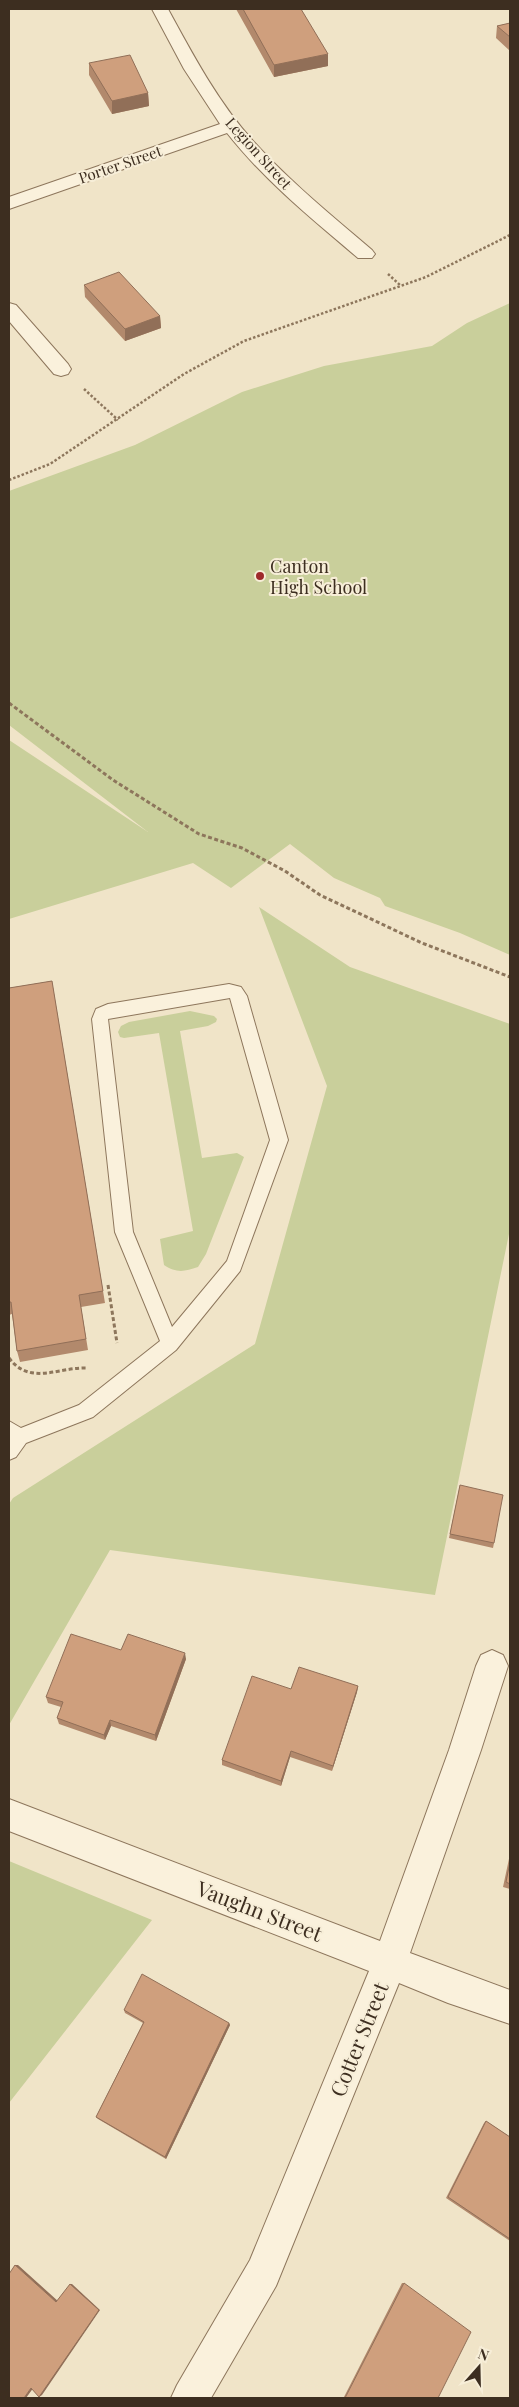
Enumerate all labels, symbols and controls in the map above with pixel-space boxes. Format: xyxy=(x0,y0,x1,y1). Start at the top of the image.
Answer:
street label: Legion Street xyxy=(221,113,297,194)
street label: Porter Street xyxy=(76,140,165,188)
place label: Canton High School xyxy=(270,554,367,599)
marker: Canton High School xyxy=(254,570,266,582)
street label: Vaughn Street xyxy=(192,1873,327,1947)
street label: Cotter Street xyxy=(322,1977,394,2100)
north arrow xyxy=(454,2342,504,2392)
text: N xyxy=(476,2344,492,2365)

